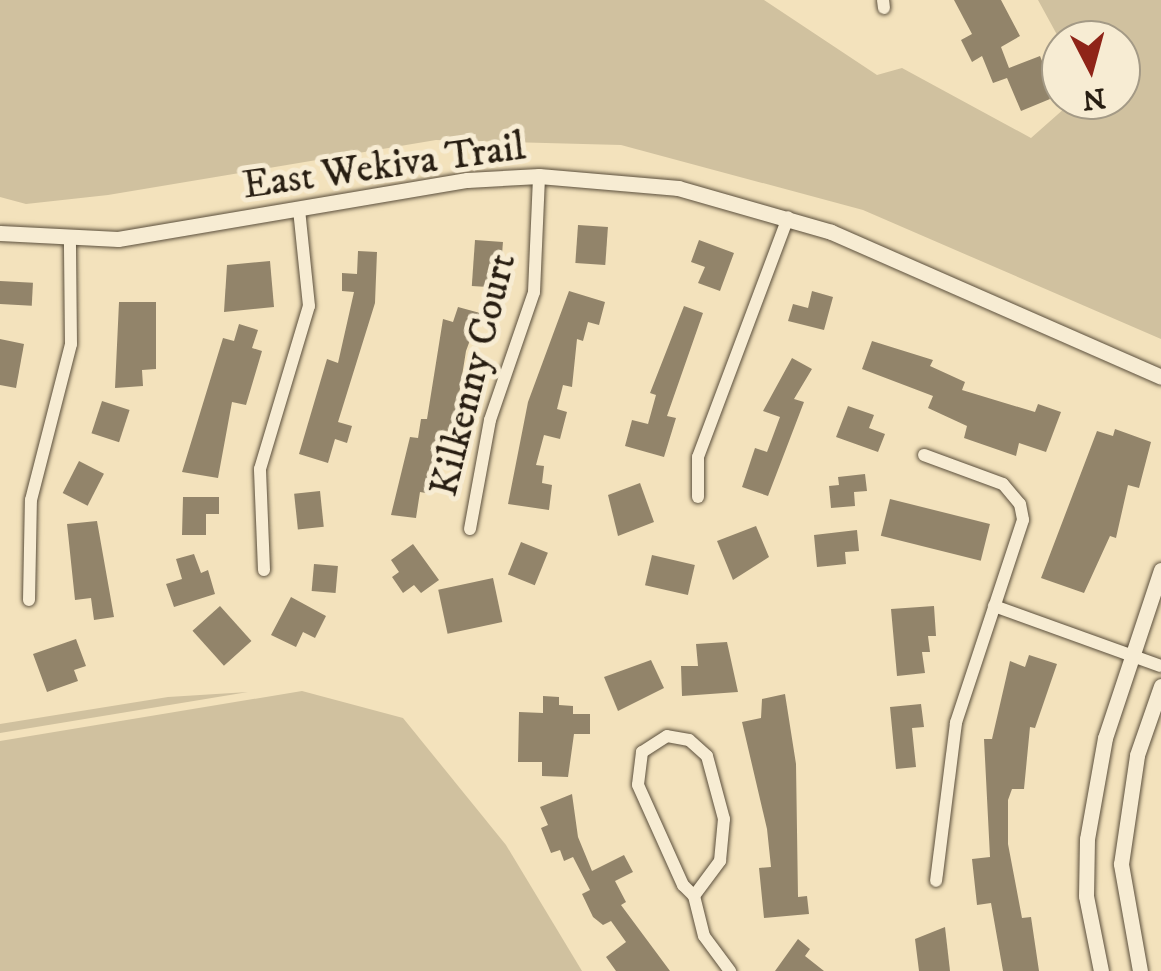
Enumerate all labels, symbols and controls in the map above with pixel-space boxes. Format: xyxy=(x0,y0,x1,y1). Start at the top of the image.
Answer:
north arrow xyxy=(1041,20,1141,120)
text: N xyxy=(1081,80,1107,117)
street label: East Wekiva Trail xyxy=(240,123,528,211)
street label: Kilkenny Court xyxy=(421,249,527,501)

